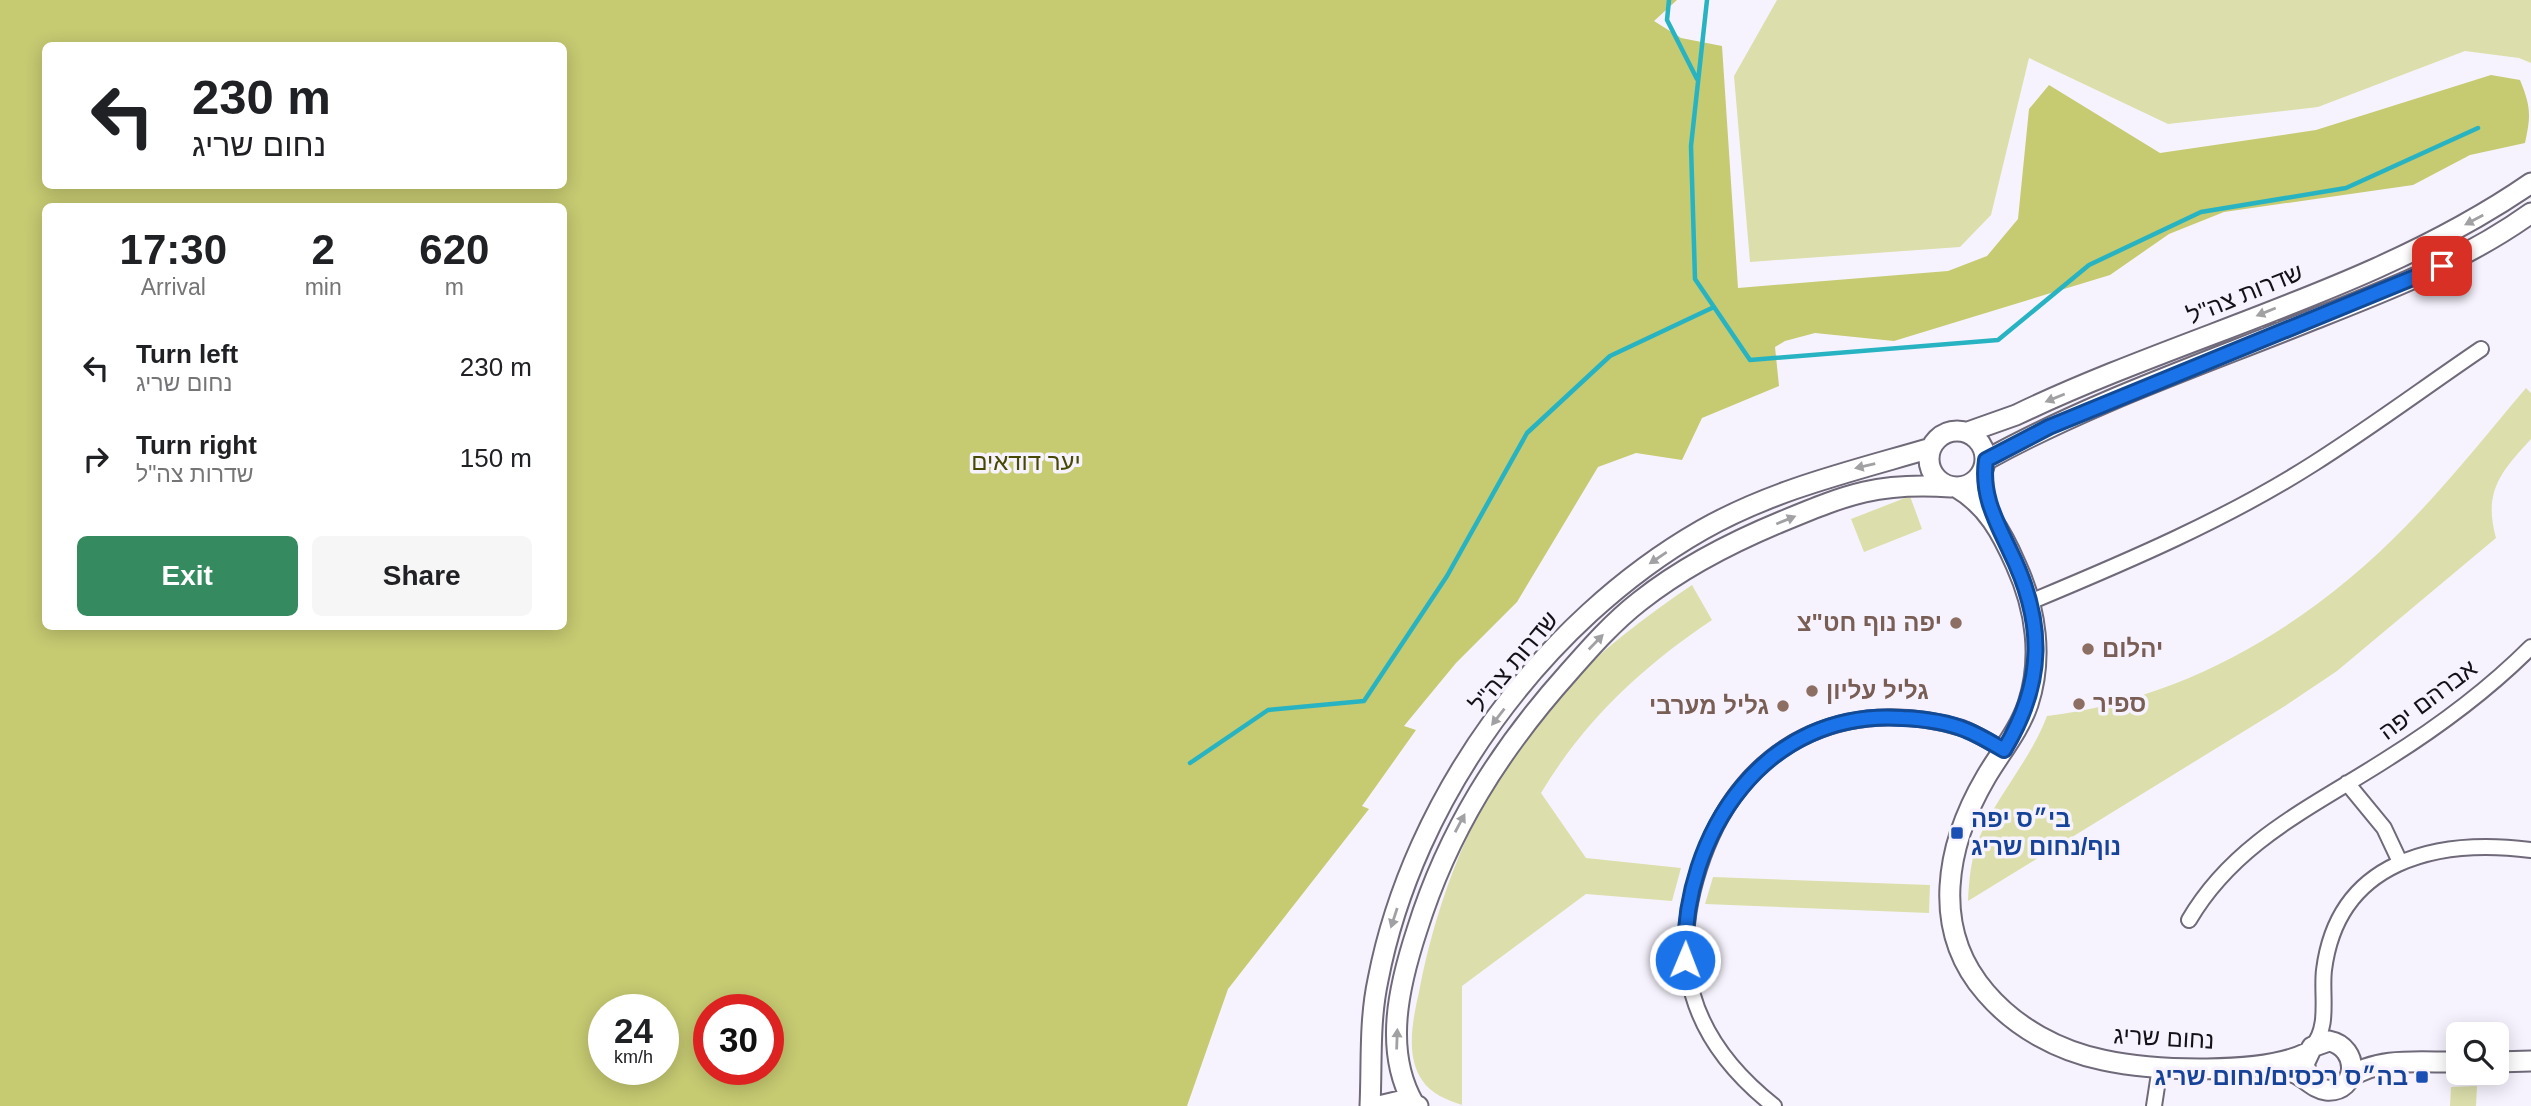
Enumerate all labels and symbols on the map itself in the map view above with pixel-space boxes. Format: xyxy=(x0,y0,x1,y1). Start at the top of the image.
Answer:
one-way arrow xyxy=(2464,215,2484,226)
pin xyxy=(2412,236,2472,296)
street label: שדרות צה"ל xyxy=(2183,258,2307,329)
one-way arrow xyxy=(2255,306,2276,317)
one-way arrow xyxy=(2045,392,2066,403)
park label: יער דודאים xyxy=(971,448,1081,475)
one-way arrow xyxy=(1854,461,1876,472)
one-way arrow xyxy=(1776,514,1797,525)
one-way arrow xyxy=(1648,551,1668,564)
street label: שדרות צה"ל xyxy=(1464,606,1563,717)
place label: יפה נוף חט"צ xyxy=(1797,609,1942,636)
marker: יפה נוף חט"צ xyxy=(1948,615,1964,631)
one-way arrow xyxy=(1588,633,1605,650)
place label: יהלום xyxy=(2102,635,2163,662)
marker: יהלום xyxy=(2080,641,2096,657)
street label: אברהם יפה xyxy=(2374,654,2482,745)
place label: גליל עליון xyxy=(1826,677,1929,704)
marker: גליל עליון xyxy=(1804,683,1820,699)
place label: ספיר xyxy=(2093,690,2146,717)
place label: גליל מערבי xyxy=(1649,692,1769,719)
marker: ספיר xyxy=(2071,696,2087,712)
marker: גליל מערבי xyxy=(1775,698,1791,714)
one-way arrow xyxy=(1491,708,1506,726)
place label: בי״ס יפה נוף/נחום שריג xyxy=(1971,805,2121,860)
one-way arrow xyxy=(1454,813,1466,833)
marker: בי״ס יפה נוף/נחום שריג xyxy=(1949,825,1965,841)
one-way arrow xyxy=(1388,908,1398,929)
position arrow xyxy=(1648,923,1722,997)
speed limit sign: 30 xyxy=(693,994,784,1085)
street label: נחום שריג xyxy=(2113,1021,2215,1054)
one-way arrow xyxy=(1391,1028,1402,1050)
place label: בה״ס רכסים/נחום שריג xyxy=(2154,1063,2408,1090)
marker: בה״ס רכסים/נחום שריג xyxy=(2414,1069,2430,1085)

